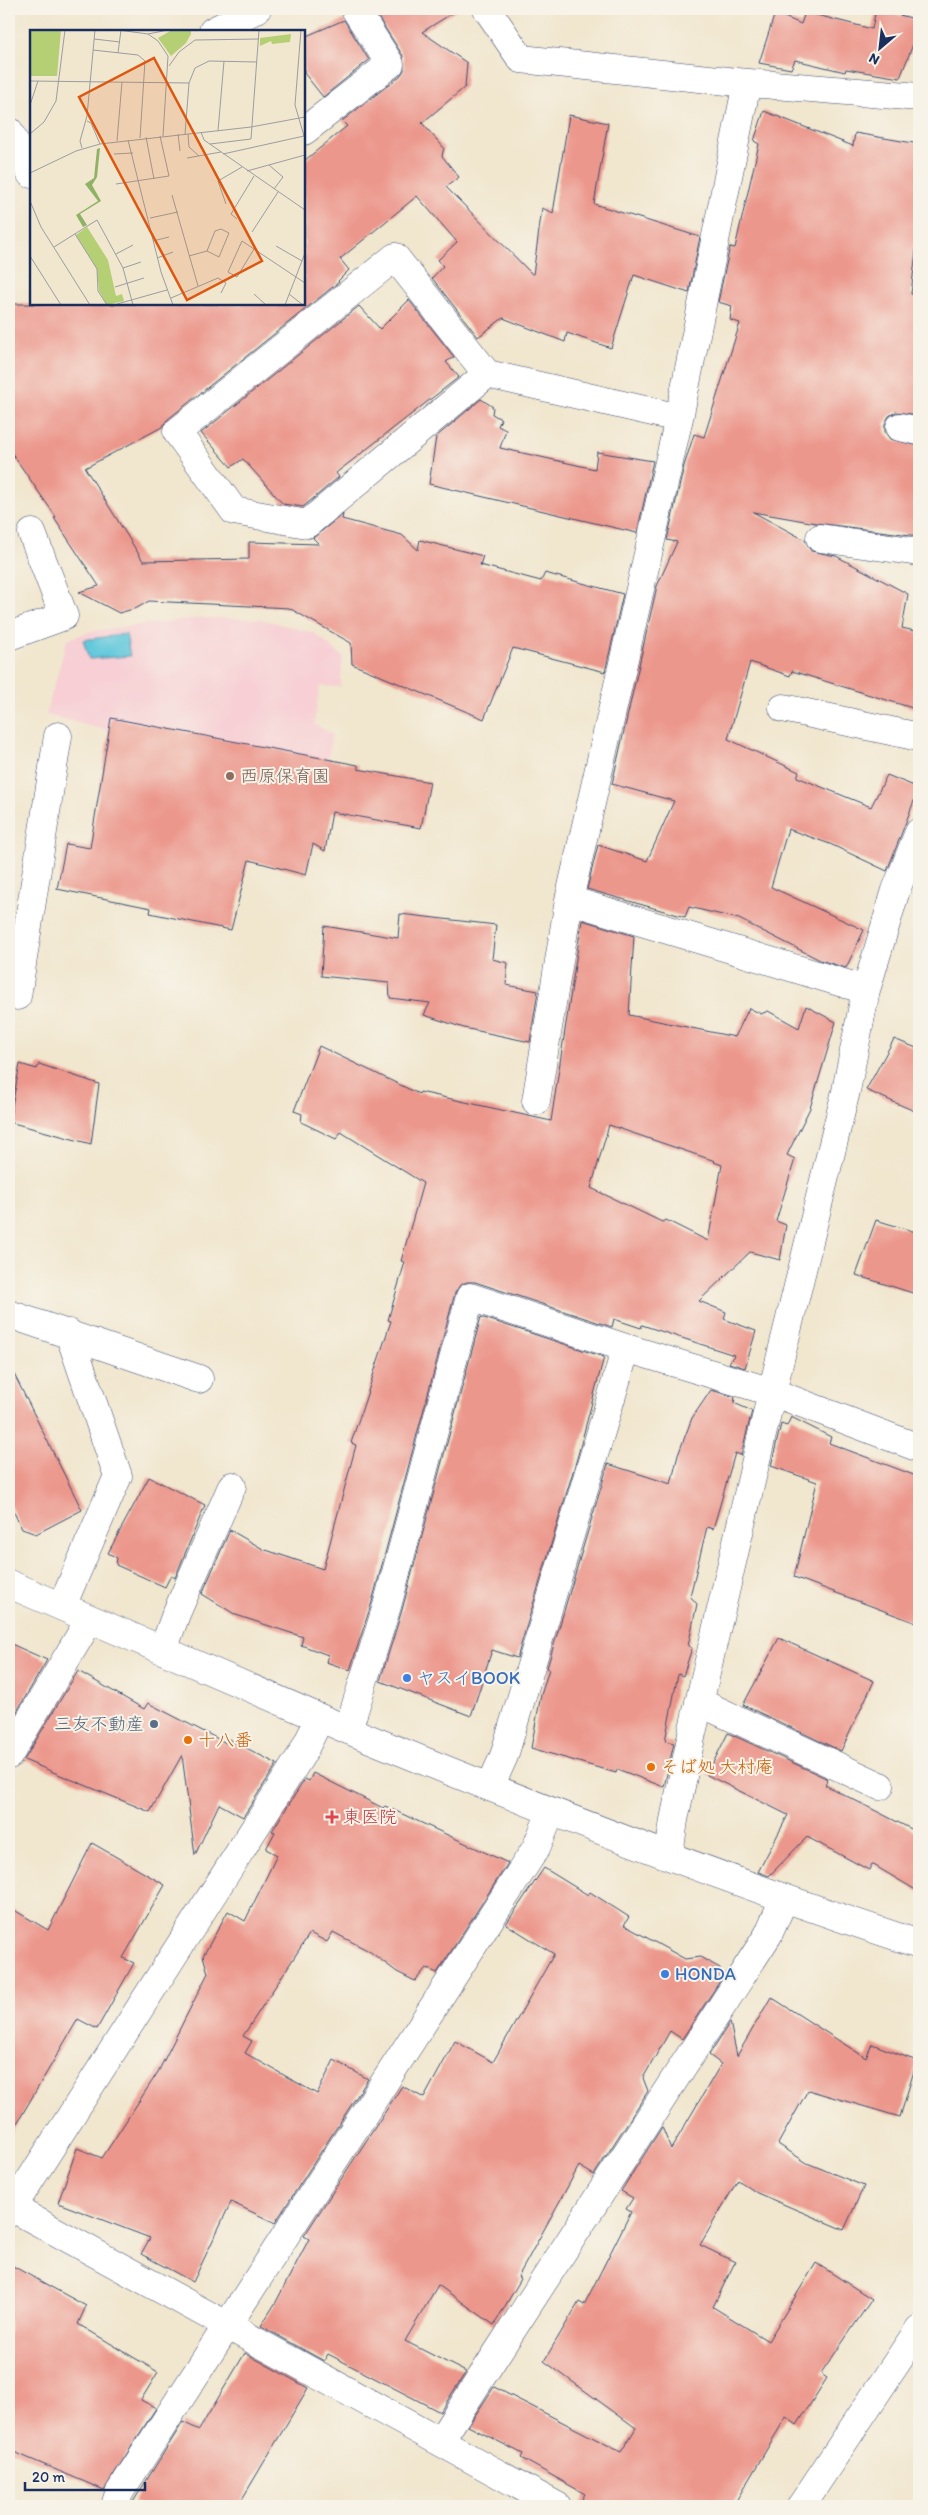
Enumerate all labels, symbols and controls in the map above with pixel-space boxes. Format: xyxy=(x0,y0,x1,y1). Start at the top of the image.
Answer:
north arrow xyxy=(856,22,906,72)
inset map xyxy=(30,30,305,305)
text: N xyxy=(866,49,882,69)
place label: 西原保育園 xyxy=(240,765,330,787)
marker: 西原保育園 xyxy=(224,770,236,782)
place label: ヤスイBOOK xyxy=(417,1667,520,1689)
marker: ヤスイBOOK xyxy=(401,1672,413,1684)
place label: 三友不動産 xyxy=(54,1713,144,1735)
marker: 三友不動産 xyxy=(148,1718,160,1730)
place label: 十八番 xyxy=(198,1729,252,1751)
marker: 十八番 xyxy=(182,1734,194,1746)
place label: そば処 大村庵 xyxy=(661,1756,773,1778)
marker: そば処 大村庵 xyxy=(645,1761,657,1773)
place label: 東医院 xyxy=(343,1806,397,1828)
marker: 東医院 xyxy=(325,1810,339,1824)
place label: HONDA xyxy=(675,1963,737,1985)
marker: HONDA xyxy=(659,1968,671,1980)
scale bar xyxy=(25,2460,145,2492)
text: 20 m xyxy=(32,2468,66,2486)

